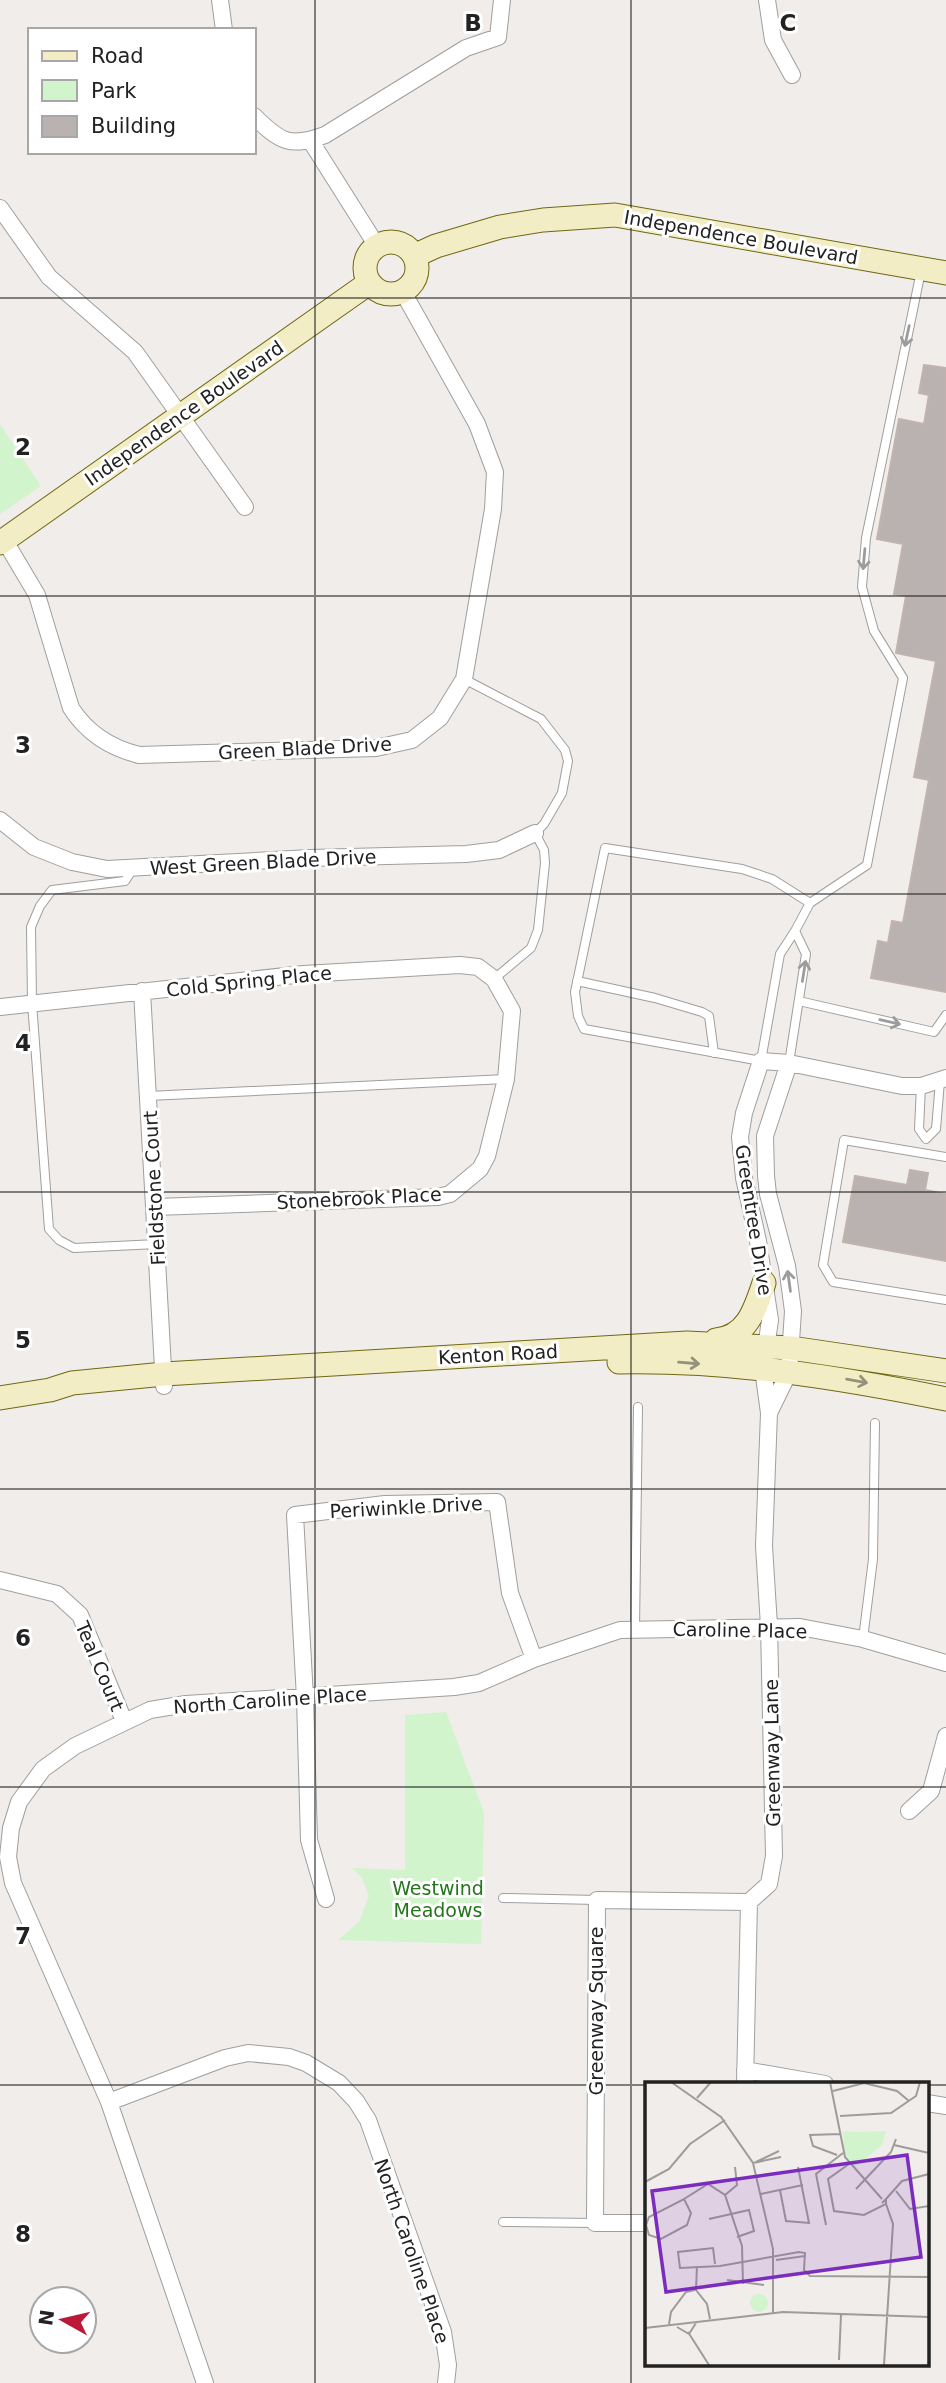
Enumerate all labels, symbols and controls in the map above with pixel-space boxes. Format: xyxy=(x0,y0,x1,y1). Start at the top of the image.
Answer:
text: B xyxy=(464,10,482,36)
text: C xyxy=(780,10,796,36)
legend xyxy=(28,28,256,154)
text: Road xyxy=(91,44,144,68)
text: Park xyxy=(91,79,137,103)
text: Building xyxy=(91,114,176,138)
street label: Independence Boulevard xyxy=(622,206,860,268)
one-way arrow xyxy=(900,324,914,347)
street label: Independence Boulevard xyxy=(81,336,287,490)
text: 2 xyxy=(15,434,31,460)
one-way arrow xyxy=(857,547,870,570)
text: 3 xyxy=(15,732,31,758)
street label: Green Blade Drive xyxy=(218,732,392,764)
street label: West Green Blade Drive xyxy=(149,845,377,879)
street label: Cold Spring Place xyxy=(165,961,333,1001)
one-way arrow xyxy=(798,961,811,983)
one-way arrow xyxy=(878,1016,901,1029)
text: 4 xyxy=(15,1030,31,1056)
street label: Fieldstone Court xyxy=(139,1110,169,1266)
street label: Greentree Drive xyxy=(731,1143,777,1297)
street label: Stonebrook Place xyxy=(276,1183,442,1213)
one-way arrow xyxy=(783,1270,796,1292)
text: 5 xyxy=(15,1327,31,1353)
street label: Kenton Road xyxy=(437,1340,559,1368)
one-way arrow xyxy=(677,1356,700,1369)
one-way arrow xyxy=(845,1375,868,1388)
street label: Periwinkle Drive xyxy=(329,1492,483,1522)
street label: Teal Court xyxy=(71,1617,129,1714)
street label: Caroline Place xyxy=(672,1618,808,1642)
text: 6 xyxy=(15,1625,31,1651)
street label: Greenway Lane xyxy=(760,1679,784,1827)
street label: North Caroline Place xyxy=(172,1682,368,1718)
park label: Westwind Meadows xyxy=(392,1877,484,1921)
text: 7 xyxy=(15,1923,31,1949)
street label: Greenway Square xyxy=(585,1927,607,2095)
inset map xyxy=(645,2082,928,2366)
street label: North Caroline Place xyxy=(370,2156,454,2346)
text: 8 xyxy=(15,2221,31,2247)
north arrow xyxy=(28,2285,98,2355)
text: N xyxy=(34,2308,58,2327)

